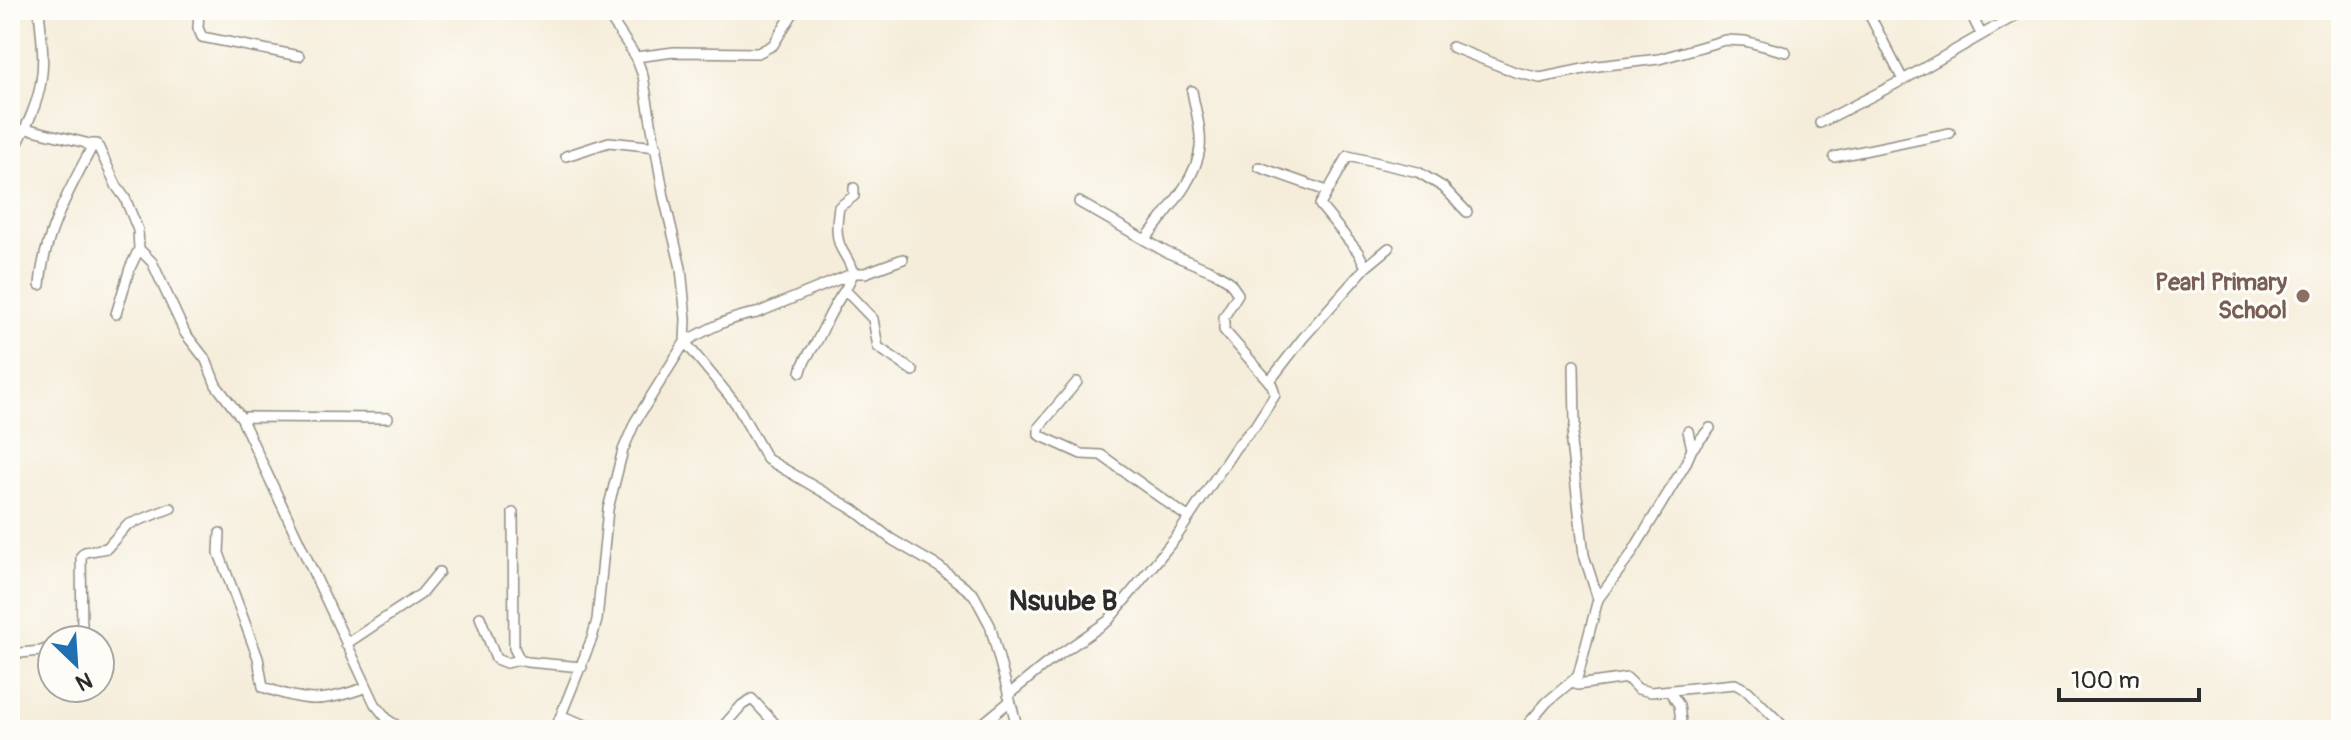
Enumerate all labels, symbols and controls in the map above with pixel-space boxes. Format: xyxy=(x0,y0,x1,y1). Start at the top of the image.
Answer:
place label: Pearl Primary School xyxy=(2155,268,2288,325)
marker: Pearl Primary School xyxy=(2294,287,2312,305)
district label: Nsuube B xyxy=(1009,584,1117,619)
north arrow xyxy=(36,624,116,704)
scale bar xyxy=(2059,652,2199,702)
text: N xyxy=(71,665,97,697)
text: 100 m xyxy=(2071,666,2140,695)

